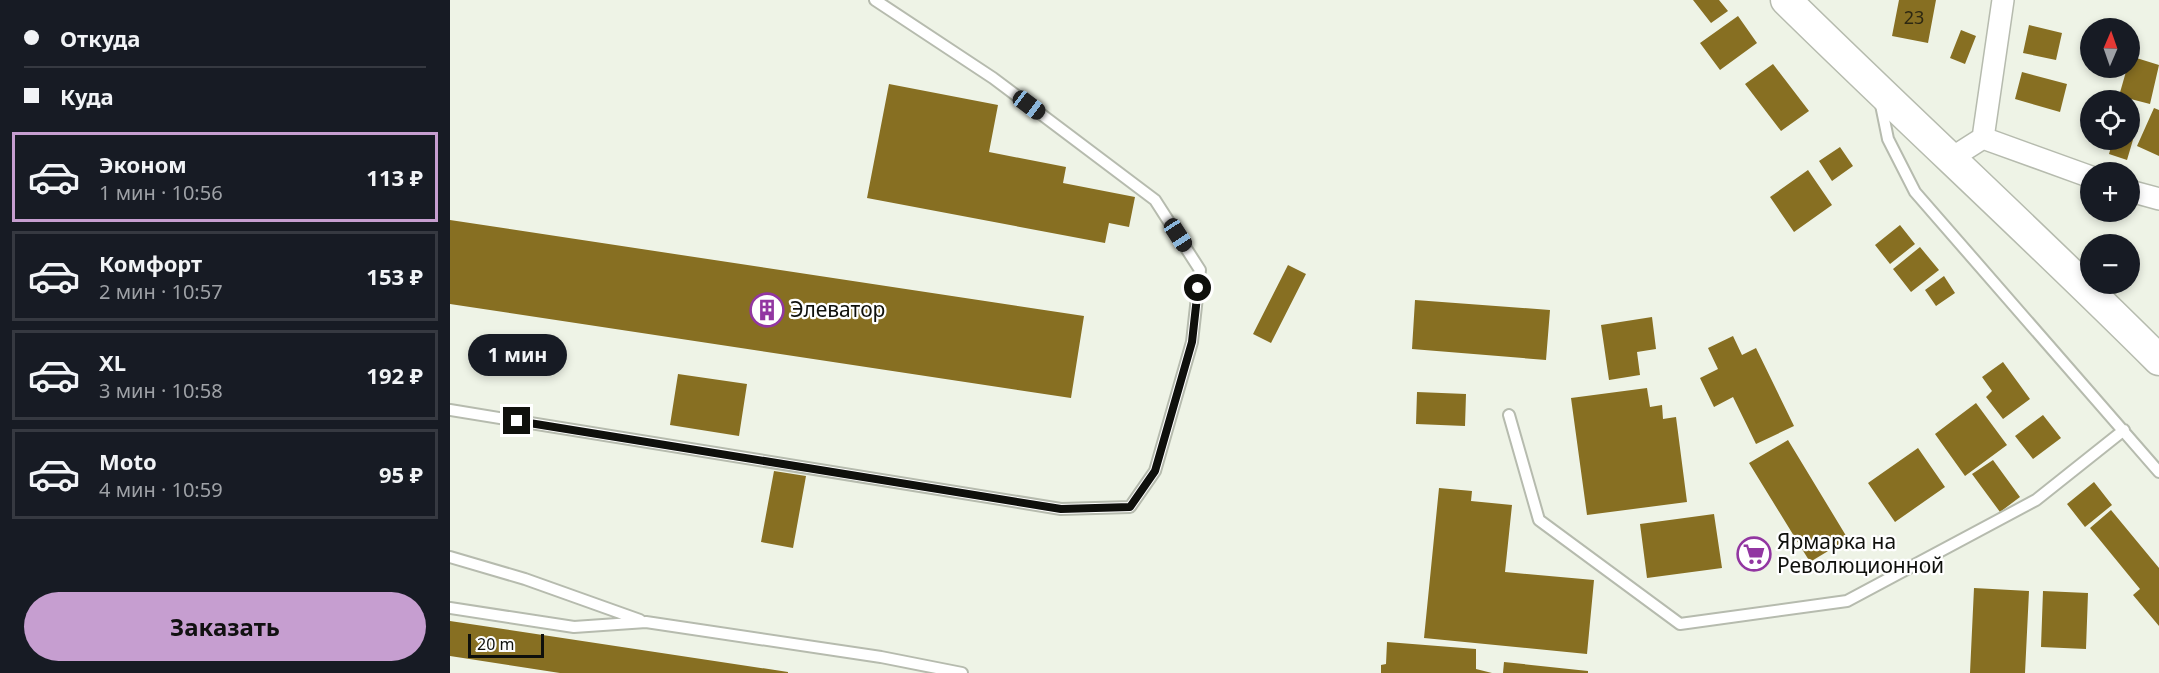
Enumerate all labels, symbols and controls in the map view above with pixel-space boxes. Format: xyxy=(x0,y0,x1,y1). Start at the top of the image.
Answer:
house number: 23 xyxy=(1904,5,1924,29)
north arrow xyxy=(2080,18,2140,78)
map controls xyxy=(2080,18,2140,294)
text: Откуда xyxy=(60,23,140,53)
text: Куда xyxy=(60,81,114,111)
car xyxy=(1009,87,1049,123)
button: locate xyxy=(2080,90,2140,150)
text: Эконом xyxy=(99,149,187,179)
icon: car xyxy=(27,150,81,204)
text: 113 ₽ xyxy=(366,162,423,192)
button: + xyxy=(2080,162,2140,222)
text: 1 мин · 10:56 xyxy=(99,179,223,206)
car xyxy=(1161,215,1195,255)
button: − xyxy=(2080,234,2140,294)
text: Комфорт xyxy=(99,248,202,278)
icon: car xyxy=(27,249,81,303)
text: 153 ₽ xyxy=(366,261,423,291)
route start xyxy=(1184,274,1211,301)
text: 2 мин · 10:57 xyxy=(99,278,223,305)
building icon: Элеватор xyxy=(749,292,785,328)
place label: Элеватор xyxy=(790,295,885,323)
callout: 1 мин xyxy=(467,334,566,376)
text: 1 мин xyxy=(488,341,547,368)
text: XL xyxy=(99,347,126,377)
icon: car xyxy=(27,348,81,402)
text: 192 ₽ xyxy=(366,360,423,390)
text: 3 мин · 10:58 xyxy=(99,377,223,404)
route end xyxy=(503,407,530,434)
text: Moto xyxy=(99,446,157,476)
icon: car xyxy=(27,447,81,501)
text: 95 ₽ xyxy=(379,459,423,489)
text: 4 мин · 10:59 xyxy=(99,476,223,503)
place label: Ярмарка на Революционной xyxy=(1777,527,1944,579)
supermarket icon: Ярмарка на Революционной xyxy=(1736,536,1772,572)
button: Заказать xyxy=(24,592,426,661)
scale bar xyxy=(468,631,544,658)
text: 20 m xyxy=(477,633,514,655)

